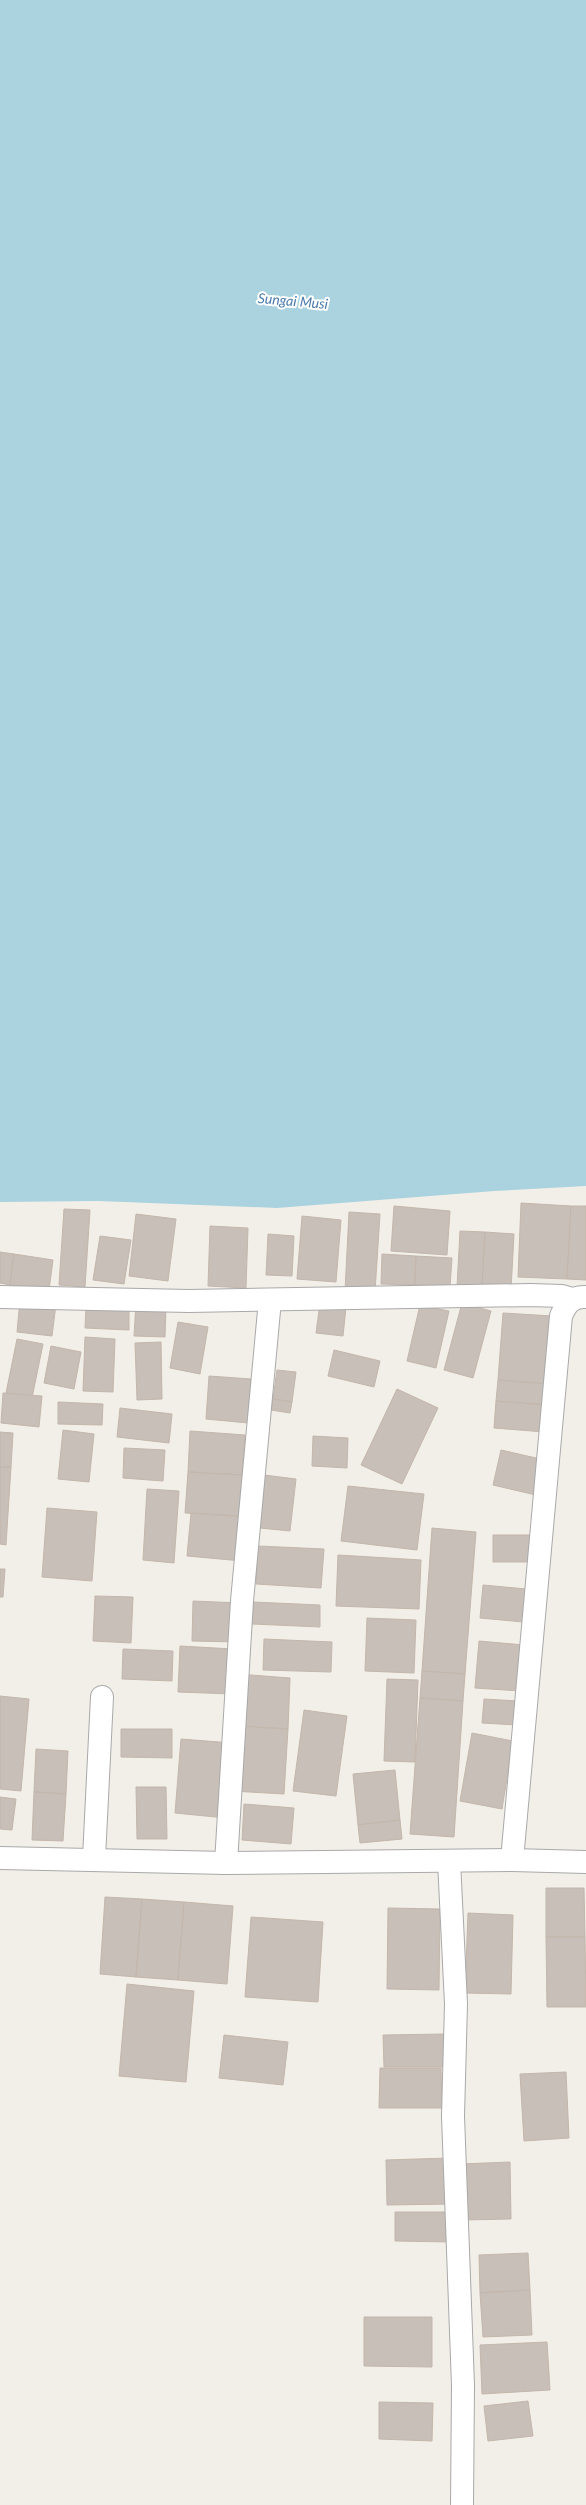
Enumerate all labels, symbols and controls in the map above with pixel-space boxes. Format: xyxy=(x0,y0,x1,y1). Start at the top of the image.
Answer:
water label: Sungai Musi xyxy=(257,289,330,312)

